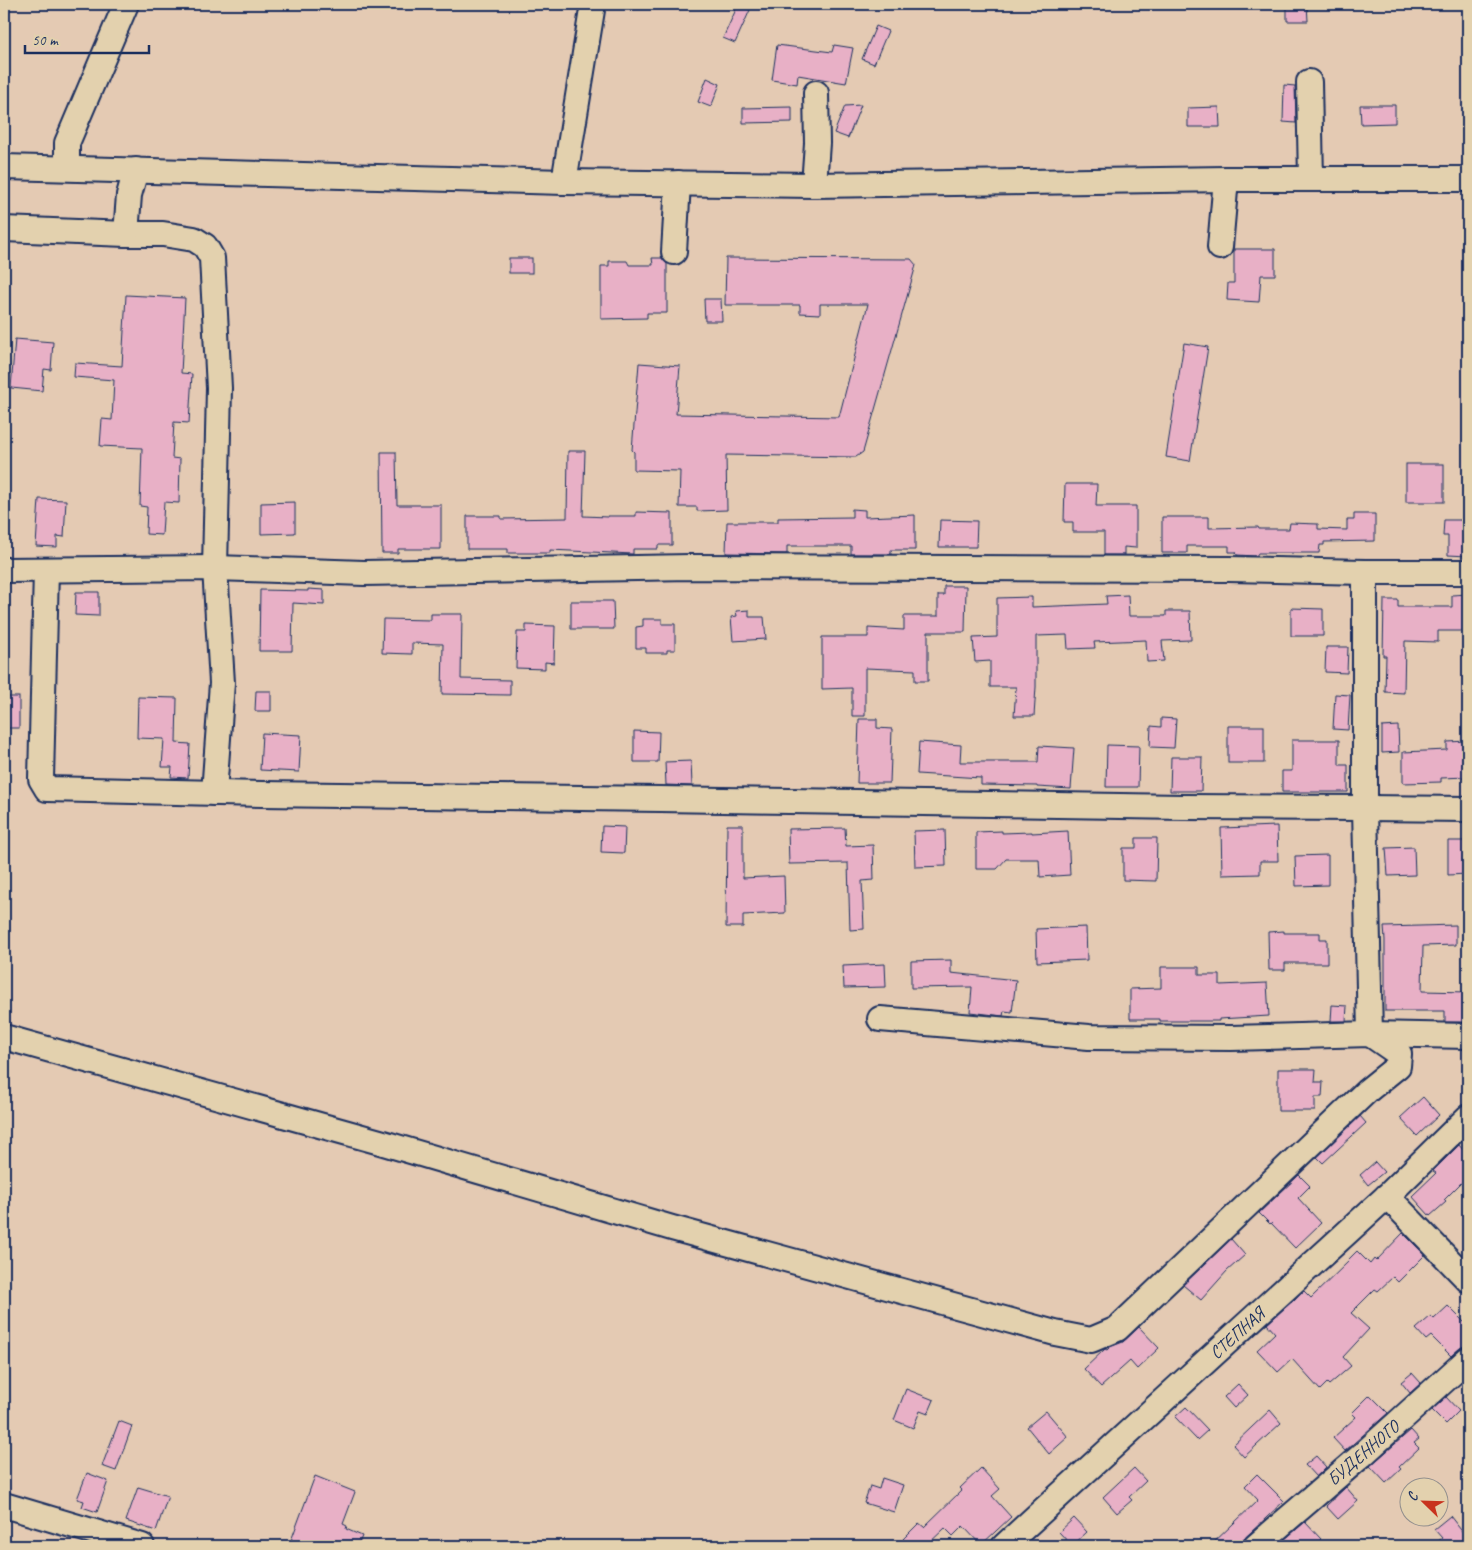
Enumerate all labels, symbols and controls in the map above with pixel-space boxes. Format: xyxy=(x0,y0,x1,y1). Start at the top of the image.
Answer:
scale bar xyxy=(25,22,149,54)
text: 50 m xyxy=(32,31,59,50)
street label: СТЕПНАЯ xyxy=(1205,1301,1271,1363)
street label: БУДЕННОГО xyxy=(1323,1414,1405,1490)
north arrow xyxy=(1400,1478,1450,1528)
text: С xyxy=(1403,1489,1422,1504)

